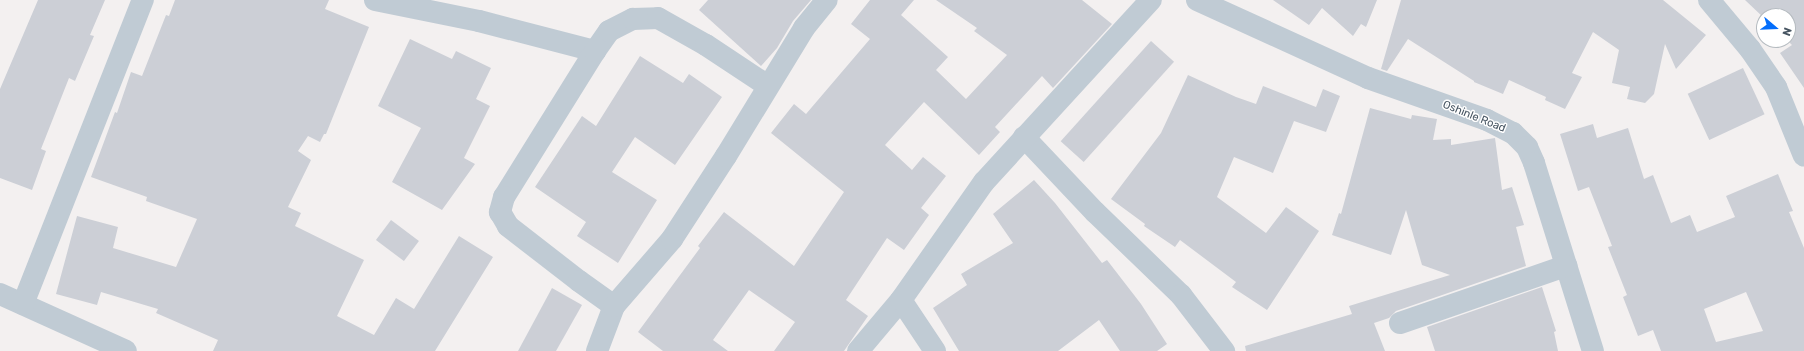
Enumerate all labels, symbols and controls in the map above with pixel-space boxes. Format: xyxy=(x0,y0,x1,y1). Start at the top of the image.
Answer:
north arrow xyxy=(1756,8,1796,48)
text: N xyxy=(1779,26,1794,38)
street label: Oshinle Road xyxy=(1441,98,1507,136)

